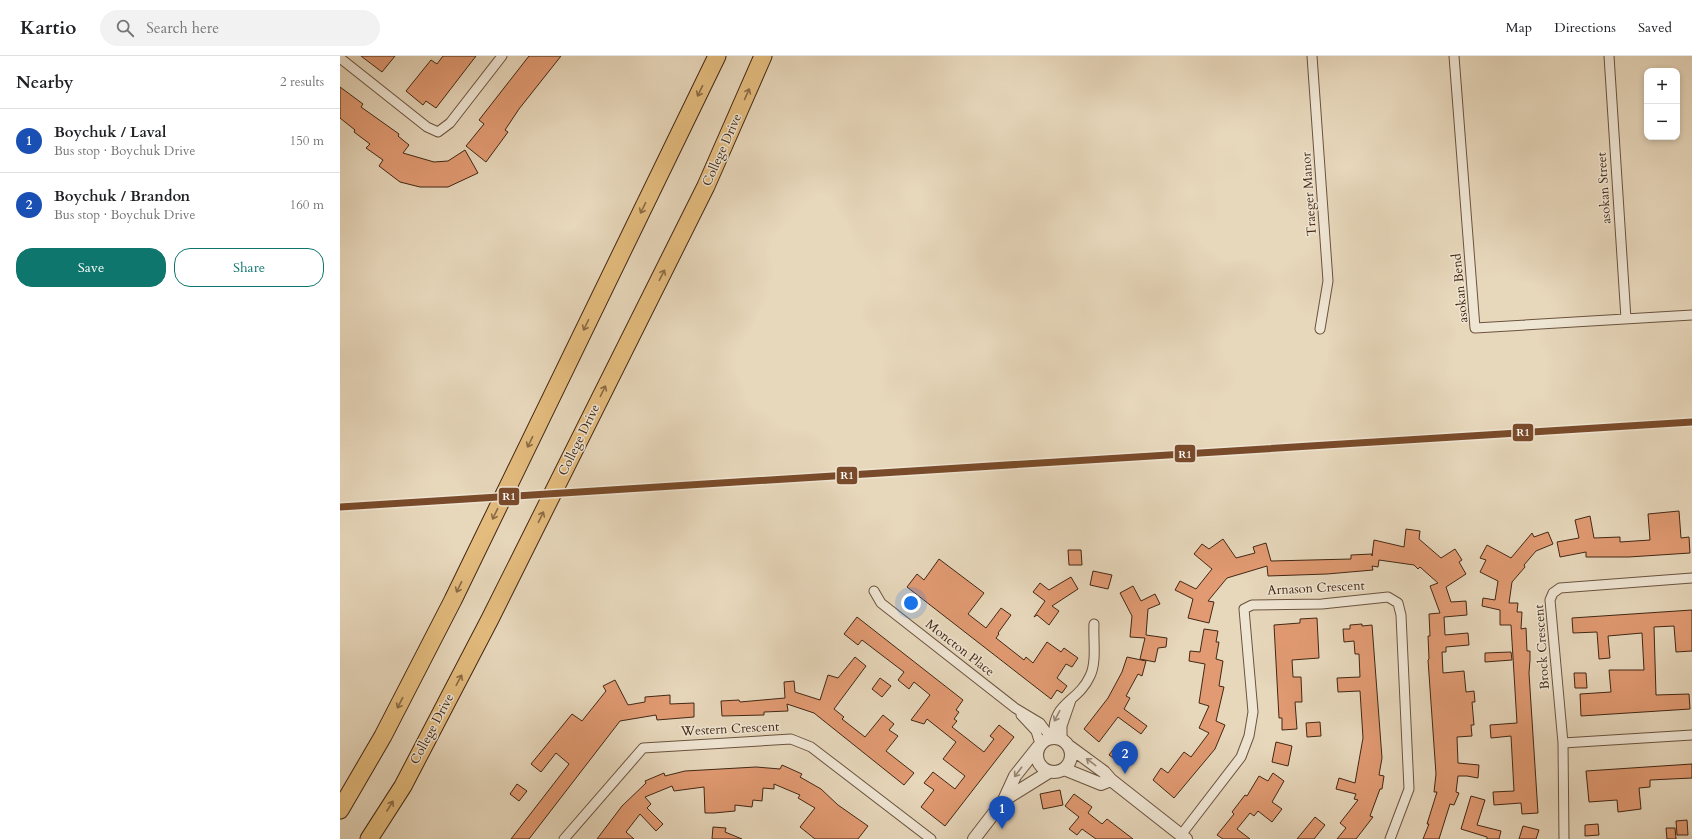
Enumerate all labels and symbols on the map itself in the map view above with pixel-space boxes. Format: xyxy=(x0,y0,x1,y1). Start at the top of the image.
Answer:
one-way arrow xyxy=(696,85,703,97)
one-way arrow xyxy=(744,88,752,100)
street label: College Drive xyxy=(698,111,746,189)
street label: Traeger Manor xyxy=(1297,151,1321,237)
street label: asokan Street xyxy=(1593,152,1615,224)
one-way arrow xyxy=(639,202,646,214)
street label: asokan Bend xyxy=(1447,252,1473,324)
one-way arrow xyxy=(658,269,666,281)
one-way arrow xyxy=(582,319,589,331)
one-way arrow xyxy=(600,385,608,397)
street label: College Drive xyxy=(554,401,604,479)
line badge: R1 xyxy=(1512,423,1534,442)
text: R1 xyxy=(1516,425,1530,440)
one-way arrow xyxy=(526,436,533,448)
line badge: R1 xyxy=(1174,444,1196,463)
text: R1 xyxy=(1178,447,1192,462)
line badge: R1 xyxy=(836,466,858,485)
text: R1 xyxy=(840,468,854,483)
line badge: R1 xyxy=(498,487,520,506)
text: R1 xyxy=(502,489,516,504)
one-way arrow xyxy=(491,508,498,520)
one-way arrow xyxy=(538,512,545,524)
street label: Arnason Crescent xyxy=(1267,576,1365,600)
one-way arrow xyxy=(455,581,462,593)
your location xyxy=(901,593,921,613)
street label: Brock Crescent xyxy=(1530,604,1554,690)
street label: Moncton Place xyxy=(922,615,998,681)
one-way arrow xyxy=(455,674,463,686)
street label: College Drive xyxy=(406,690,458,767)
one-way arrow xyxy=(396,697,403,709)
one-way arrow xyxy=(1052,710,1060,722)
street label: Western Crescent xyxy=(679,717,780,741)
pin: 2 xyxy=(1112,741,1138,774)
one-way arrow xyxy=(1086,758,1097,767)
one-way arrow xyxy=(1014,766,1023,777)
pin: 1 xyxy=(989,796,1015,829)
one-way arrow xyxy=(386,801,394,812)

